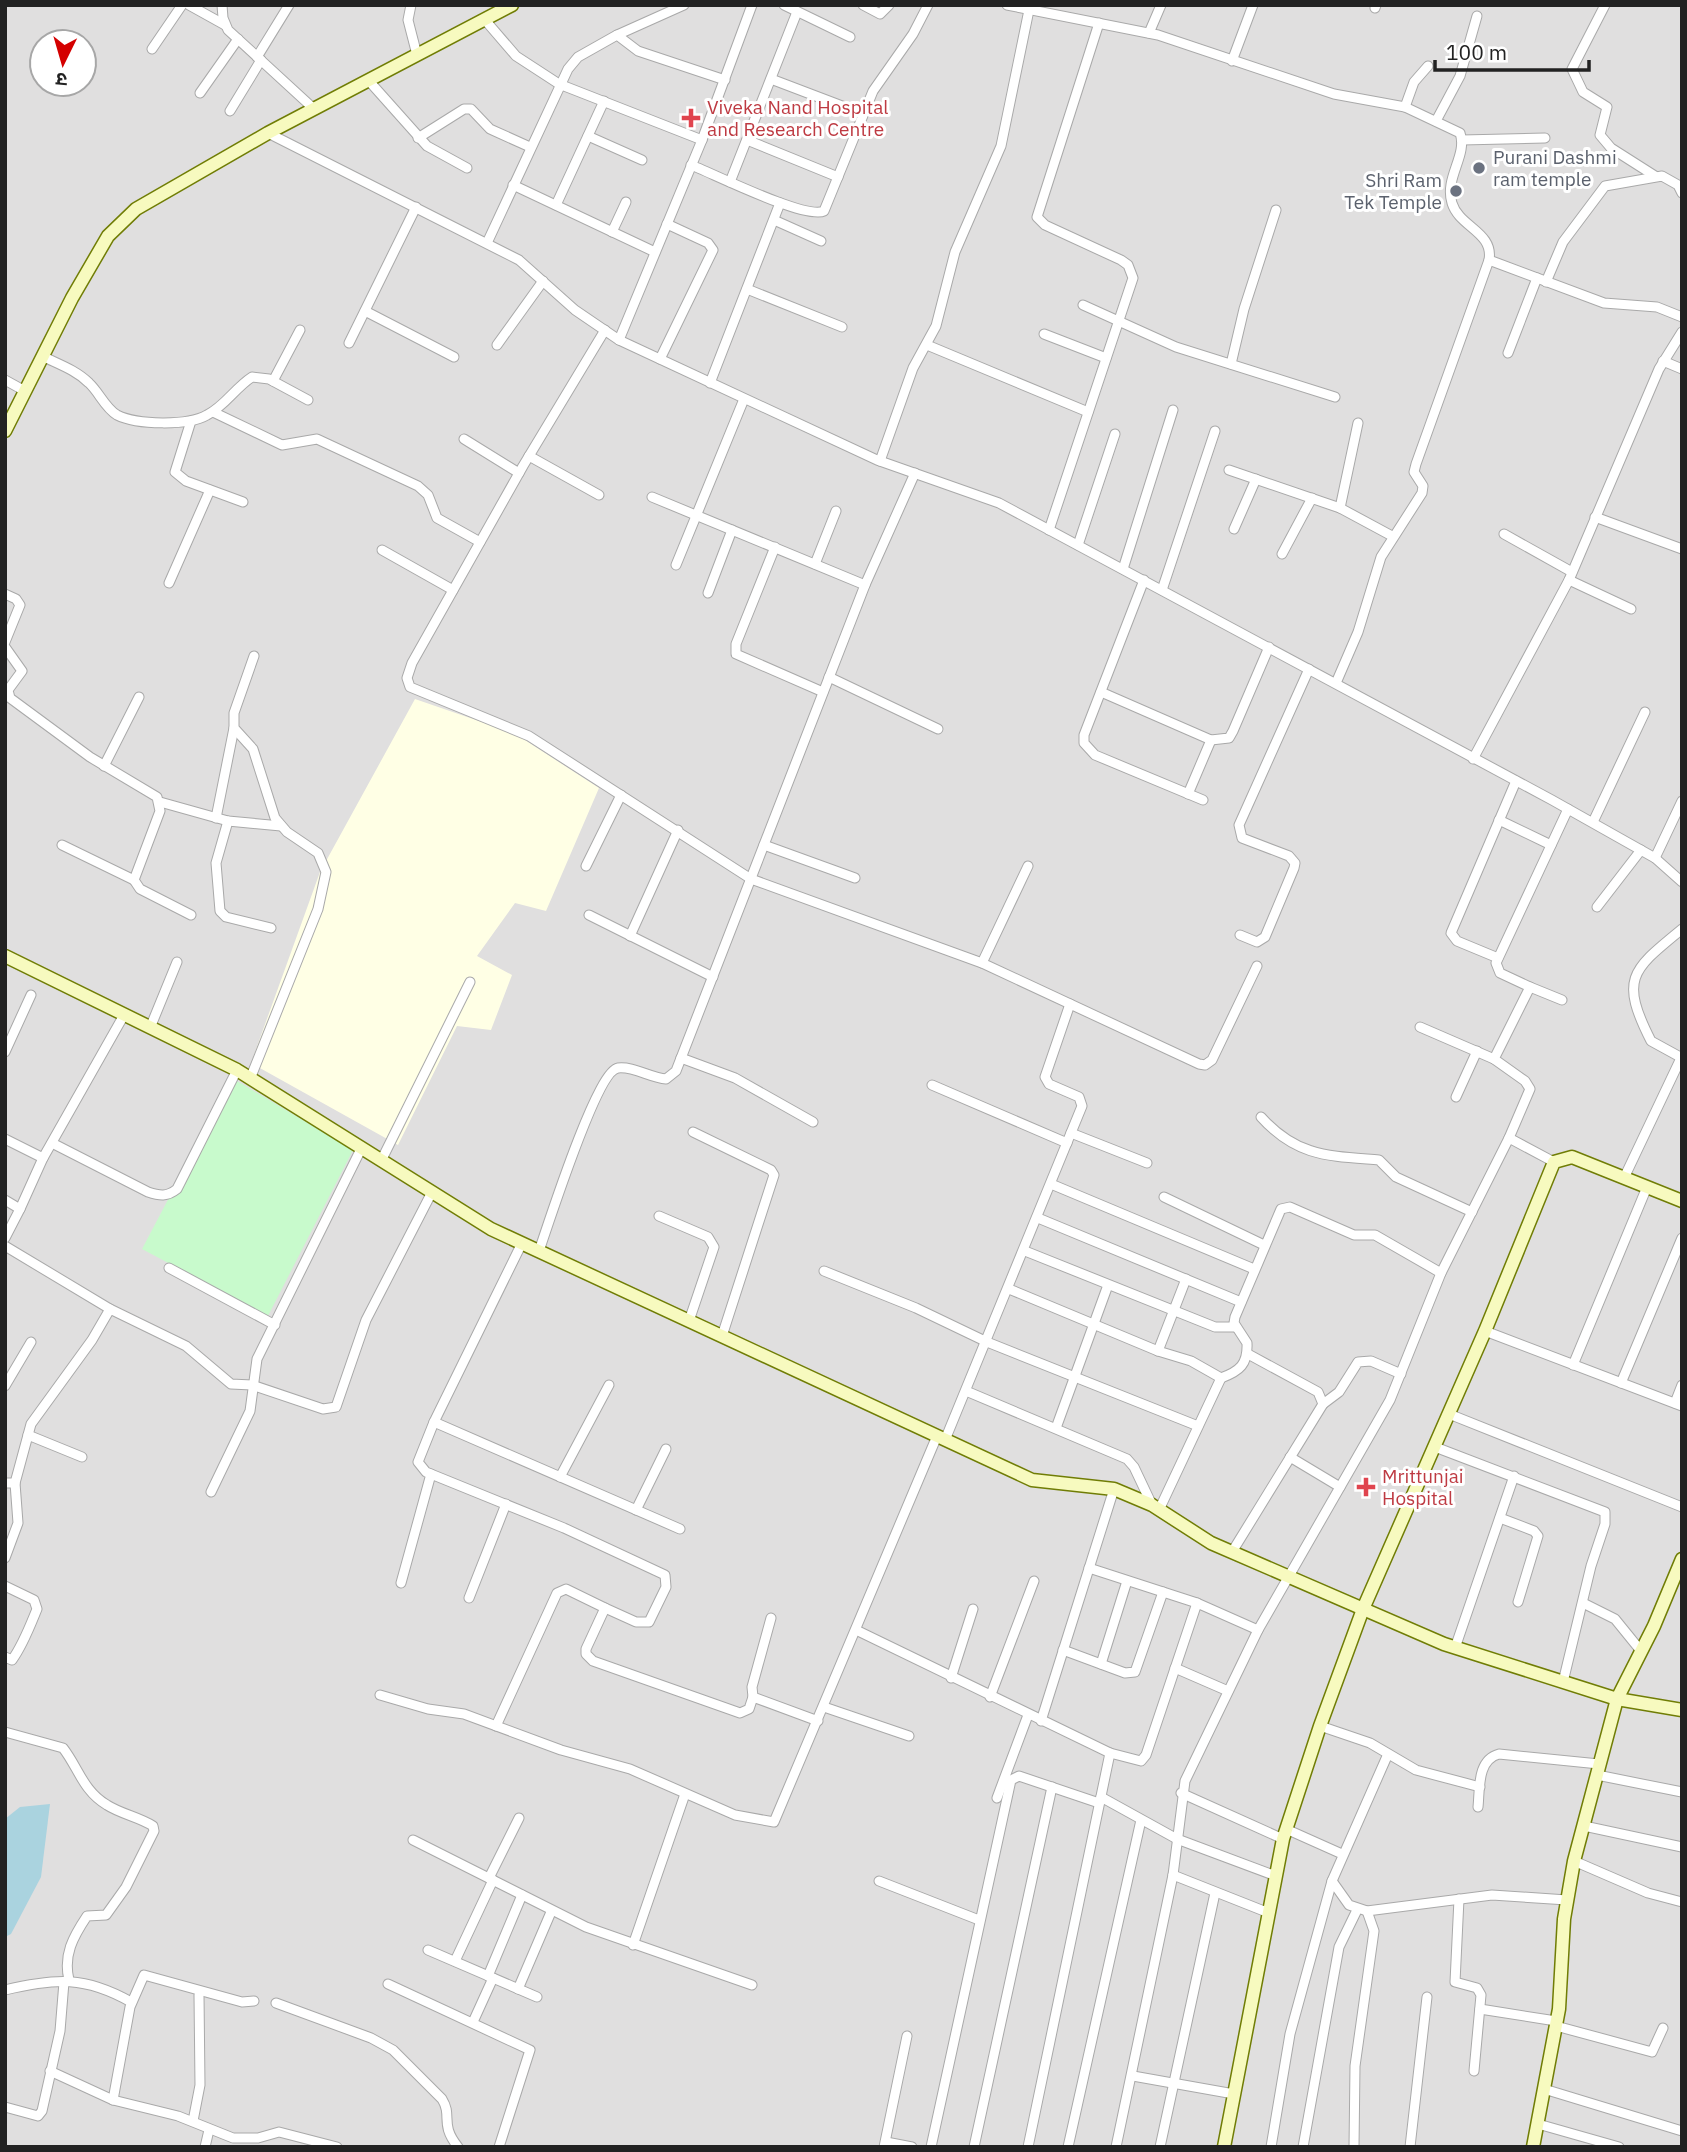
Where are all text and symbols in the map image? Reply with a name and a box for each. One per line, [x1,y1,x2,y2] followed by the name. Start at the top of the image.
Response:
[28,28,98,98] north arrow
[1435,28,1589,72] scale bar
[1446,38,1507,66] text: 100 m
[54,67,68,92] text: उ
[707,95,888,141] place label: Viveka Nand Hospital and Research Centre
[681,108,701,128] marker: Viveka Nand Hospital and Research Centre
[1493,145,1617,191] place label: Purani Dashmi ram temple
[1471,160,1487,176] marker: Purani Dashmi ram temple
[1344,168,1442,214] place label: Shri Ram Tek Temple
[1448,183,1464,199] marker: Shri Ram Tek Temple
[1382,1464,1464,1510] place label: Mrittunjai Hospital
[1356,1477,1376,1497] marker: Mrittunjai Hospital

